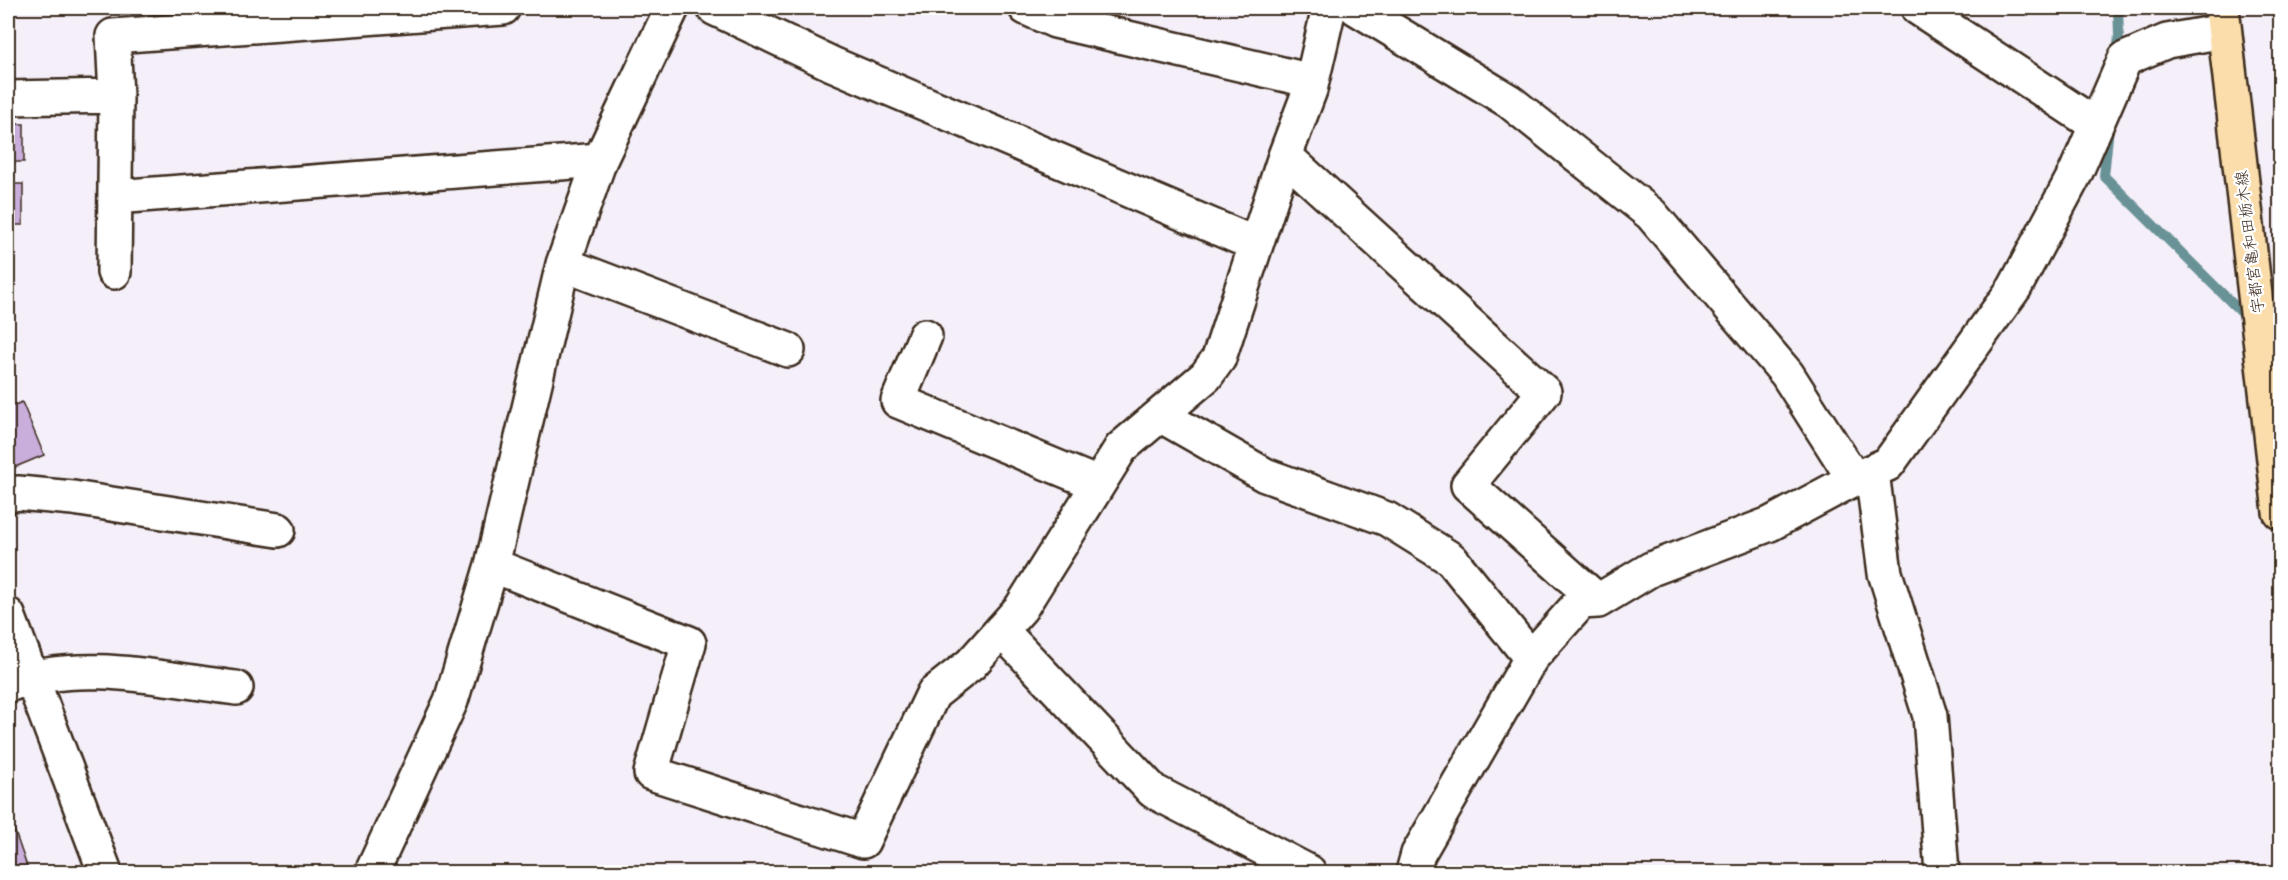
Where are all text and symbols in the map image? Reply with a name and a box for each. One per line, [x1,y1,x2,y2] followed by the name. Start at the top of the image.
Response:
[2227,169,2269,315] street label: 宇都宮亀和田栃木線

